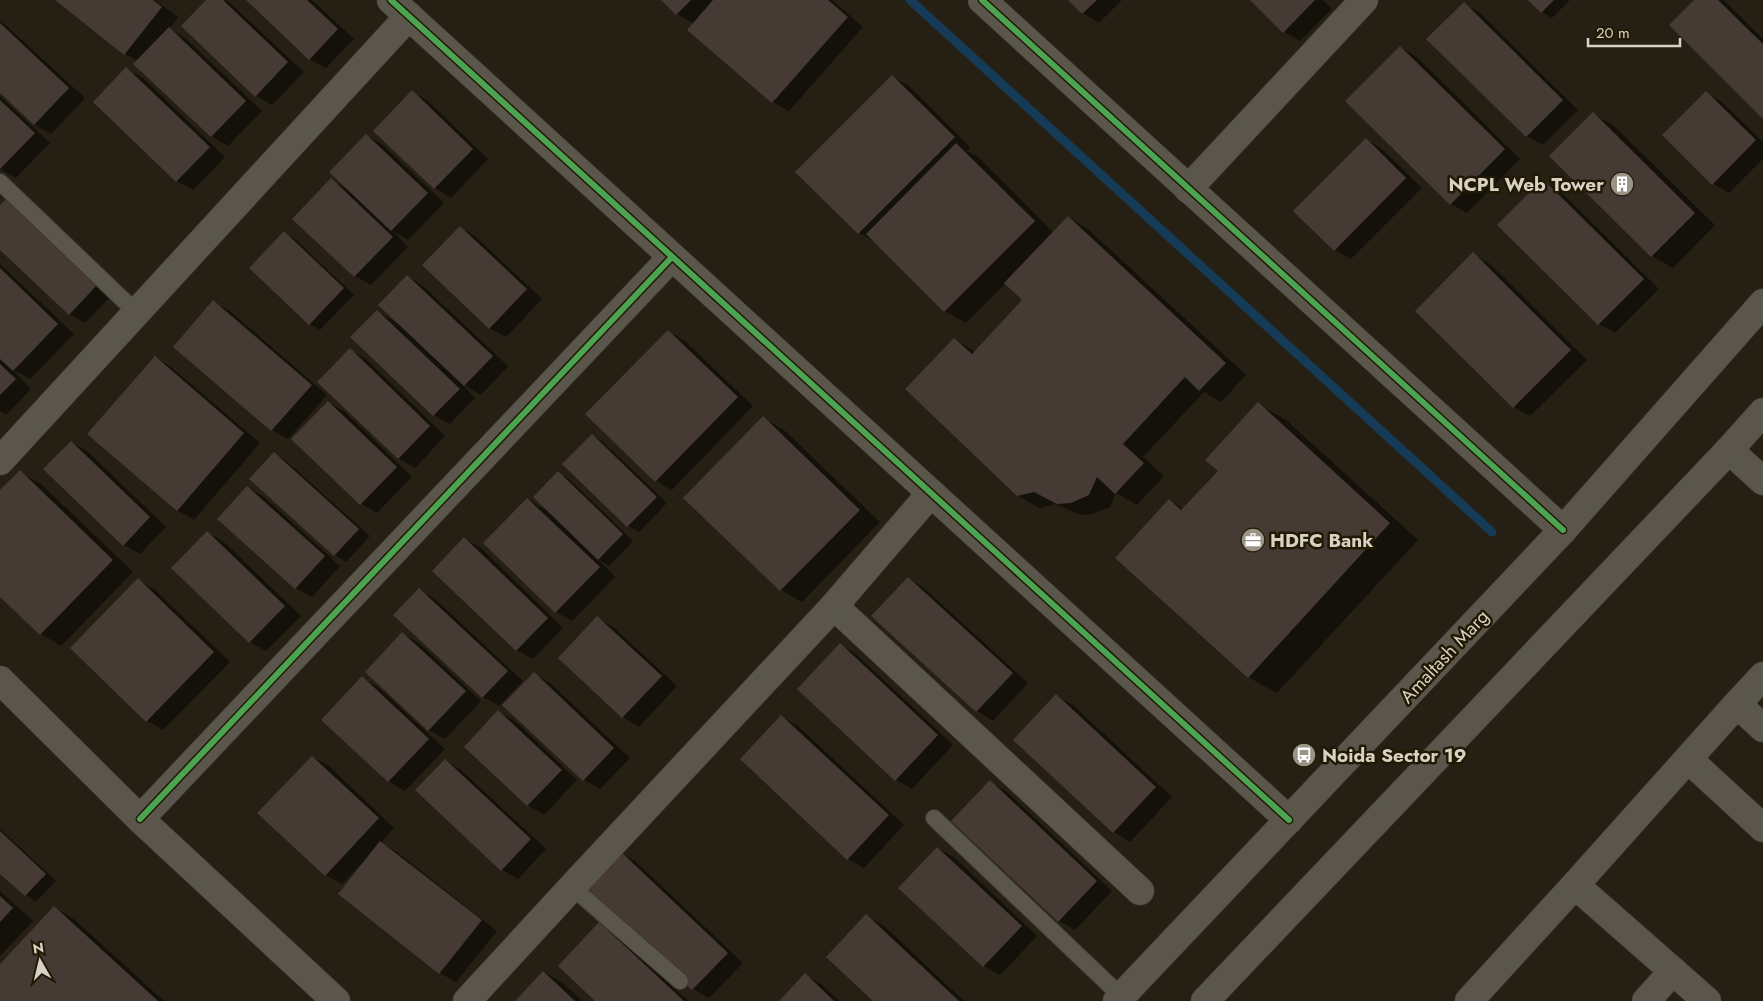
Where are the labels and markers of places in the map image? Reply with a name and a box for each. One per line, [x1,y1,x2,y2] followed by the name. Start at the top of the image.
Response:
[1448,171,1604,198] place label: NCPL Web Tower
[1609,171,1635,197] building icon: NCPL Web Tower
[1240,527,1266,553] office icon: HDFC Bank
[1270,527,1373,554] place label: HDFC Bank
[1291,742,1317,768] bus stop icon: Noida Sector 19
[1322,742,1467,769] place label: Noida Sector 19

